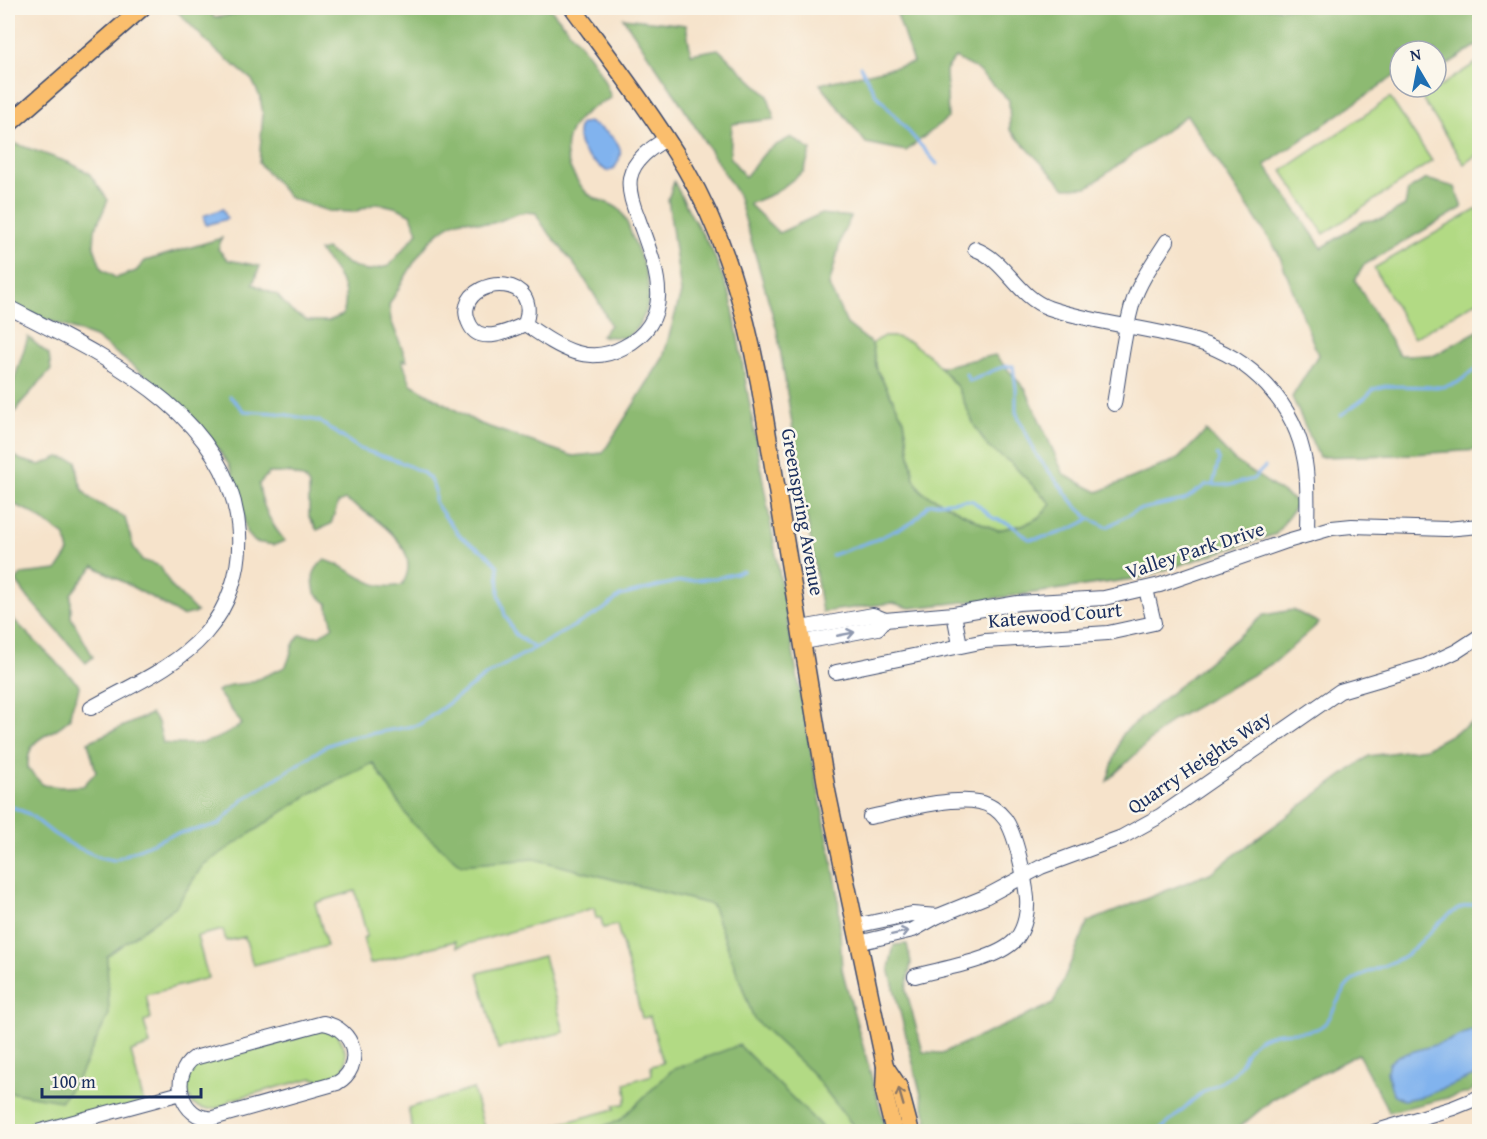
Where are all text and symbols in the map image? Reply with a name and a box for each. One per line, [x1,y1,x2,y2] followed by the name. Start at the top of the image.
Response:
[1388,39,1448,99] north arrow
[1408,41,1423,67] text: N
[775,426,832,598] street label: Greenspring Avenue
[1122,513,1268,586] street label: Valley Park Drive
[987,594,1123,635] street label: Katewood Court
[836,628,855,639] one-way arrow
[1121,703,1276,821] street label: Quarry Heights Way
[889,927,909,938] one-way arrow
[42,1061,201,1099] scale bar
[51,1068,96,1095] text: 100 m
[895,1088,907,1107] one-way arrow

